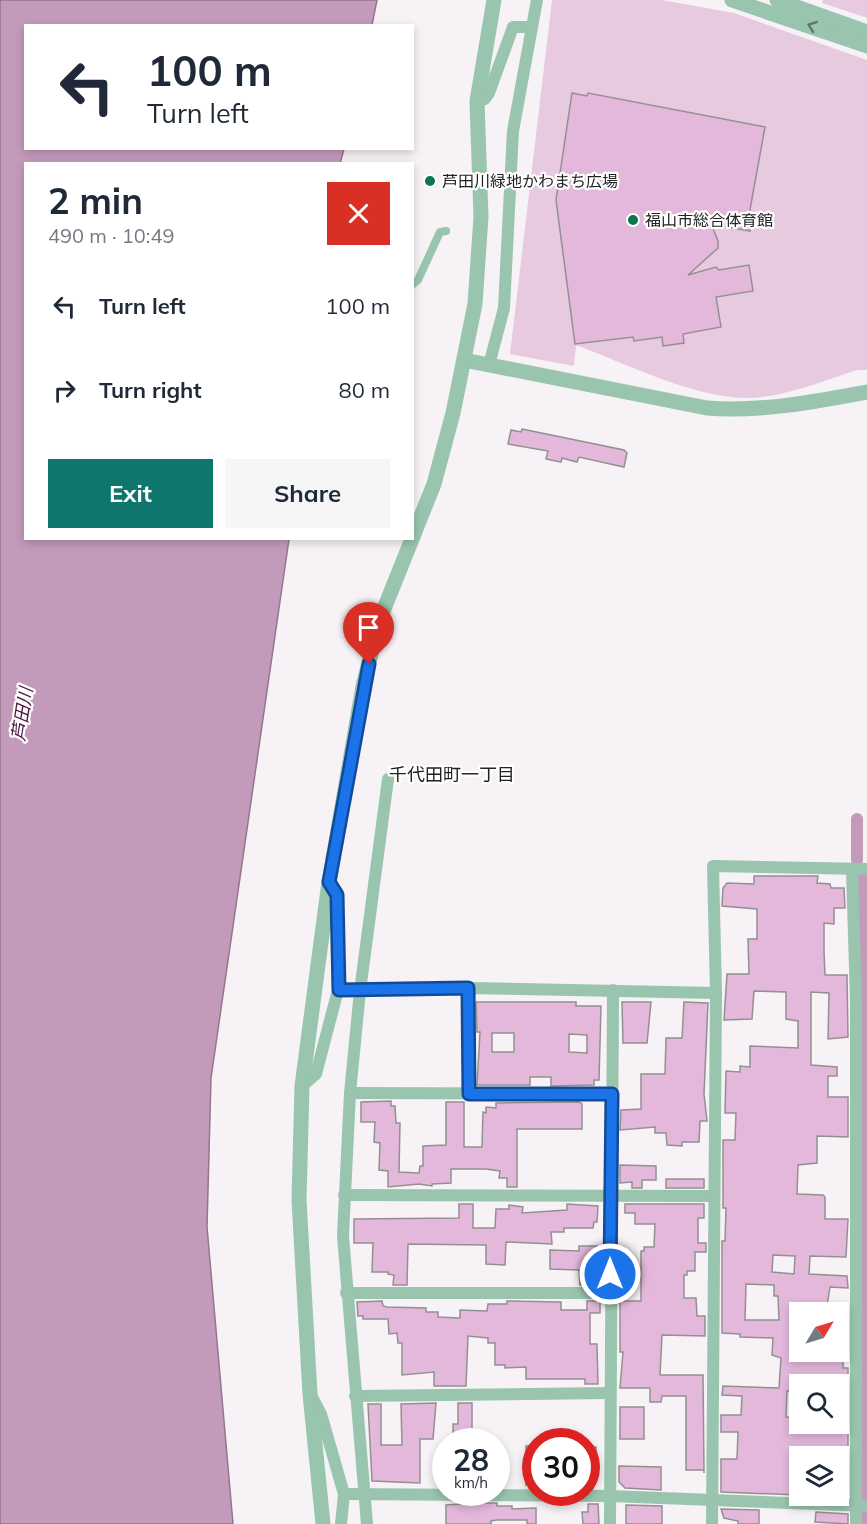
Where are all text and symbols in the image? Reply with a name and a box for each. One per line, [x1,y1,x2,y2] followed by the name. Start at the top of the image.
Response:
[807,20,818,33] one-way arrow
[147,44,272,97] text: 100 m
[48,48,126,126] icon: left
[147,96,249,130] text: Turn left
[442,171,618,191] place label: 芦田川緑地かわまち広場
[423,174,437,188] marker: 芦田川緑地かわまち広場
[48,178,143,223] text: 2 min
[327,182,390,245] button: close
[645,210,773,230] place label: 福山市総合体育館
[626,213,640,227] marker: 福山市総合体育館
[48,223,174,248] text: 490 m · 10:49
[48,290,81,323] icon: left
[99,292,186,320] text: Turn left
[325,292,390,320] text: 100 m
[48,374,81,407] icon: right
[99,376,202,404] text: Turn right
[339,376,390,404] text: 80 m
[48,459,213,528] button: Exit
[225,459,390,528] button: Share
[343,602,394,664] pin
[352,611,385,644] icon: arrive
[6,684,38,742] water label: 芦田川
[389,763,515,786] district label: 千代田町一丁目
[578,1242,642,1306] position arrow
[789,1302,849,1362] north arrow
[789,1302,849,1506] map controls
[789,1374,849,1434] button: search
[522,1428,600,1506] speed limit sign: 30
[453,1441,489,1479] text: 28
[789,1446,849,1506] button: layers
[454,1473,488,1492] text: km/h

